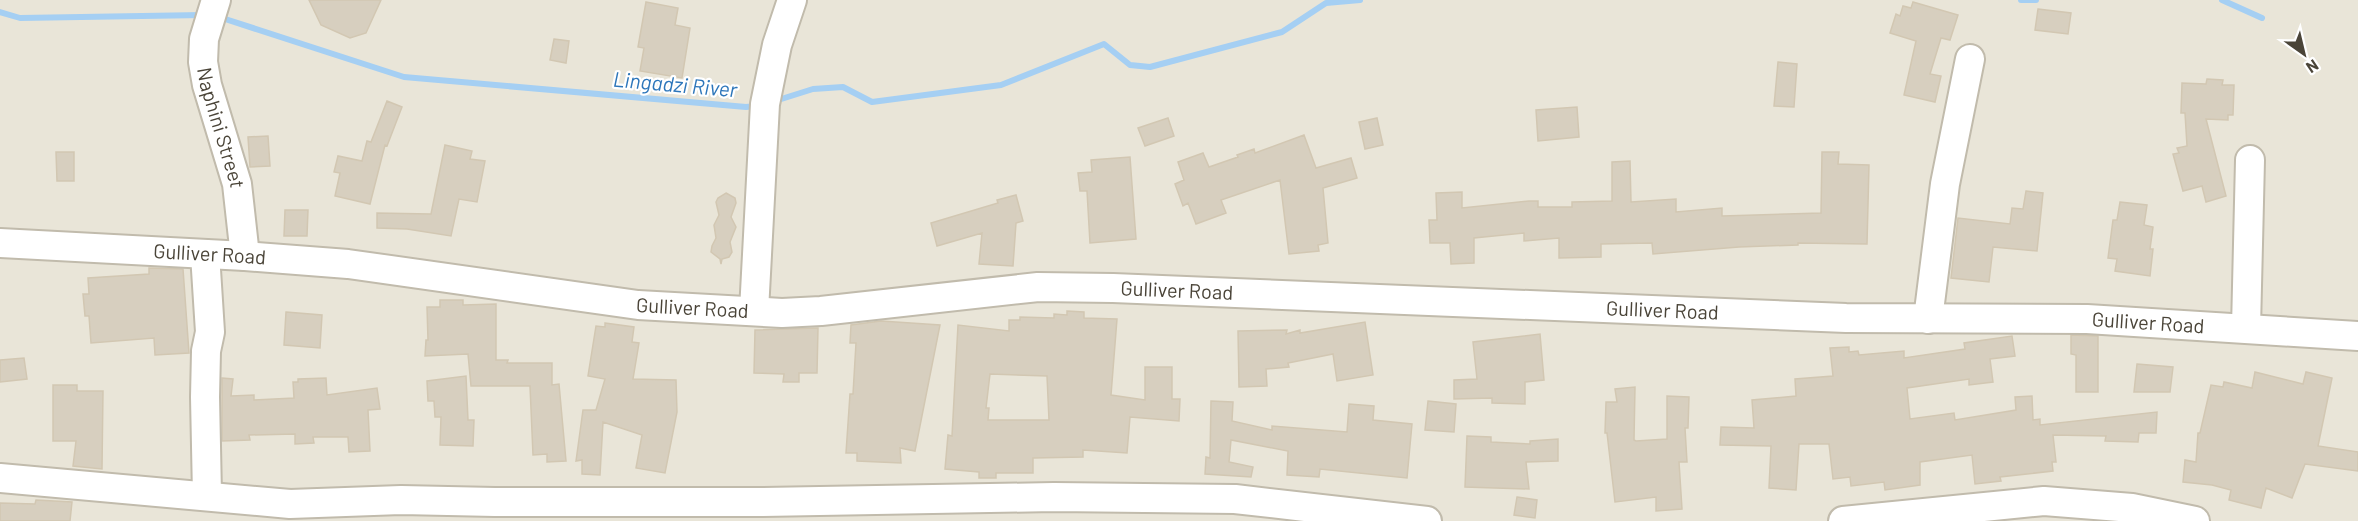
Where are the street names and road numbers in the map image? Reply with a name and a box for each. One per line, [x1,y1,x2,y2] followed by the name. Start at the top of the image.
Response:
[193,65,250,189] street label: Naphini Street
[153,238,267,269] street label: Gulliver Road
[1120,275,1234,304] street label: Gulliver Road
[636,292,749,322] street label: Gulliver Road
[1606,295,1719,324] street label: Gulliver Road
[2091,306,2205,337] street label: Gulliver Road

